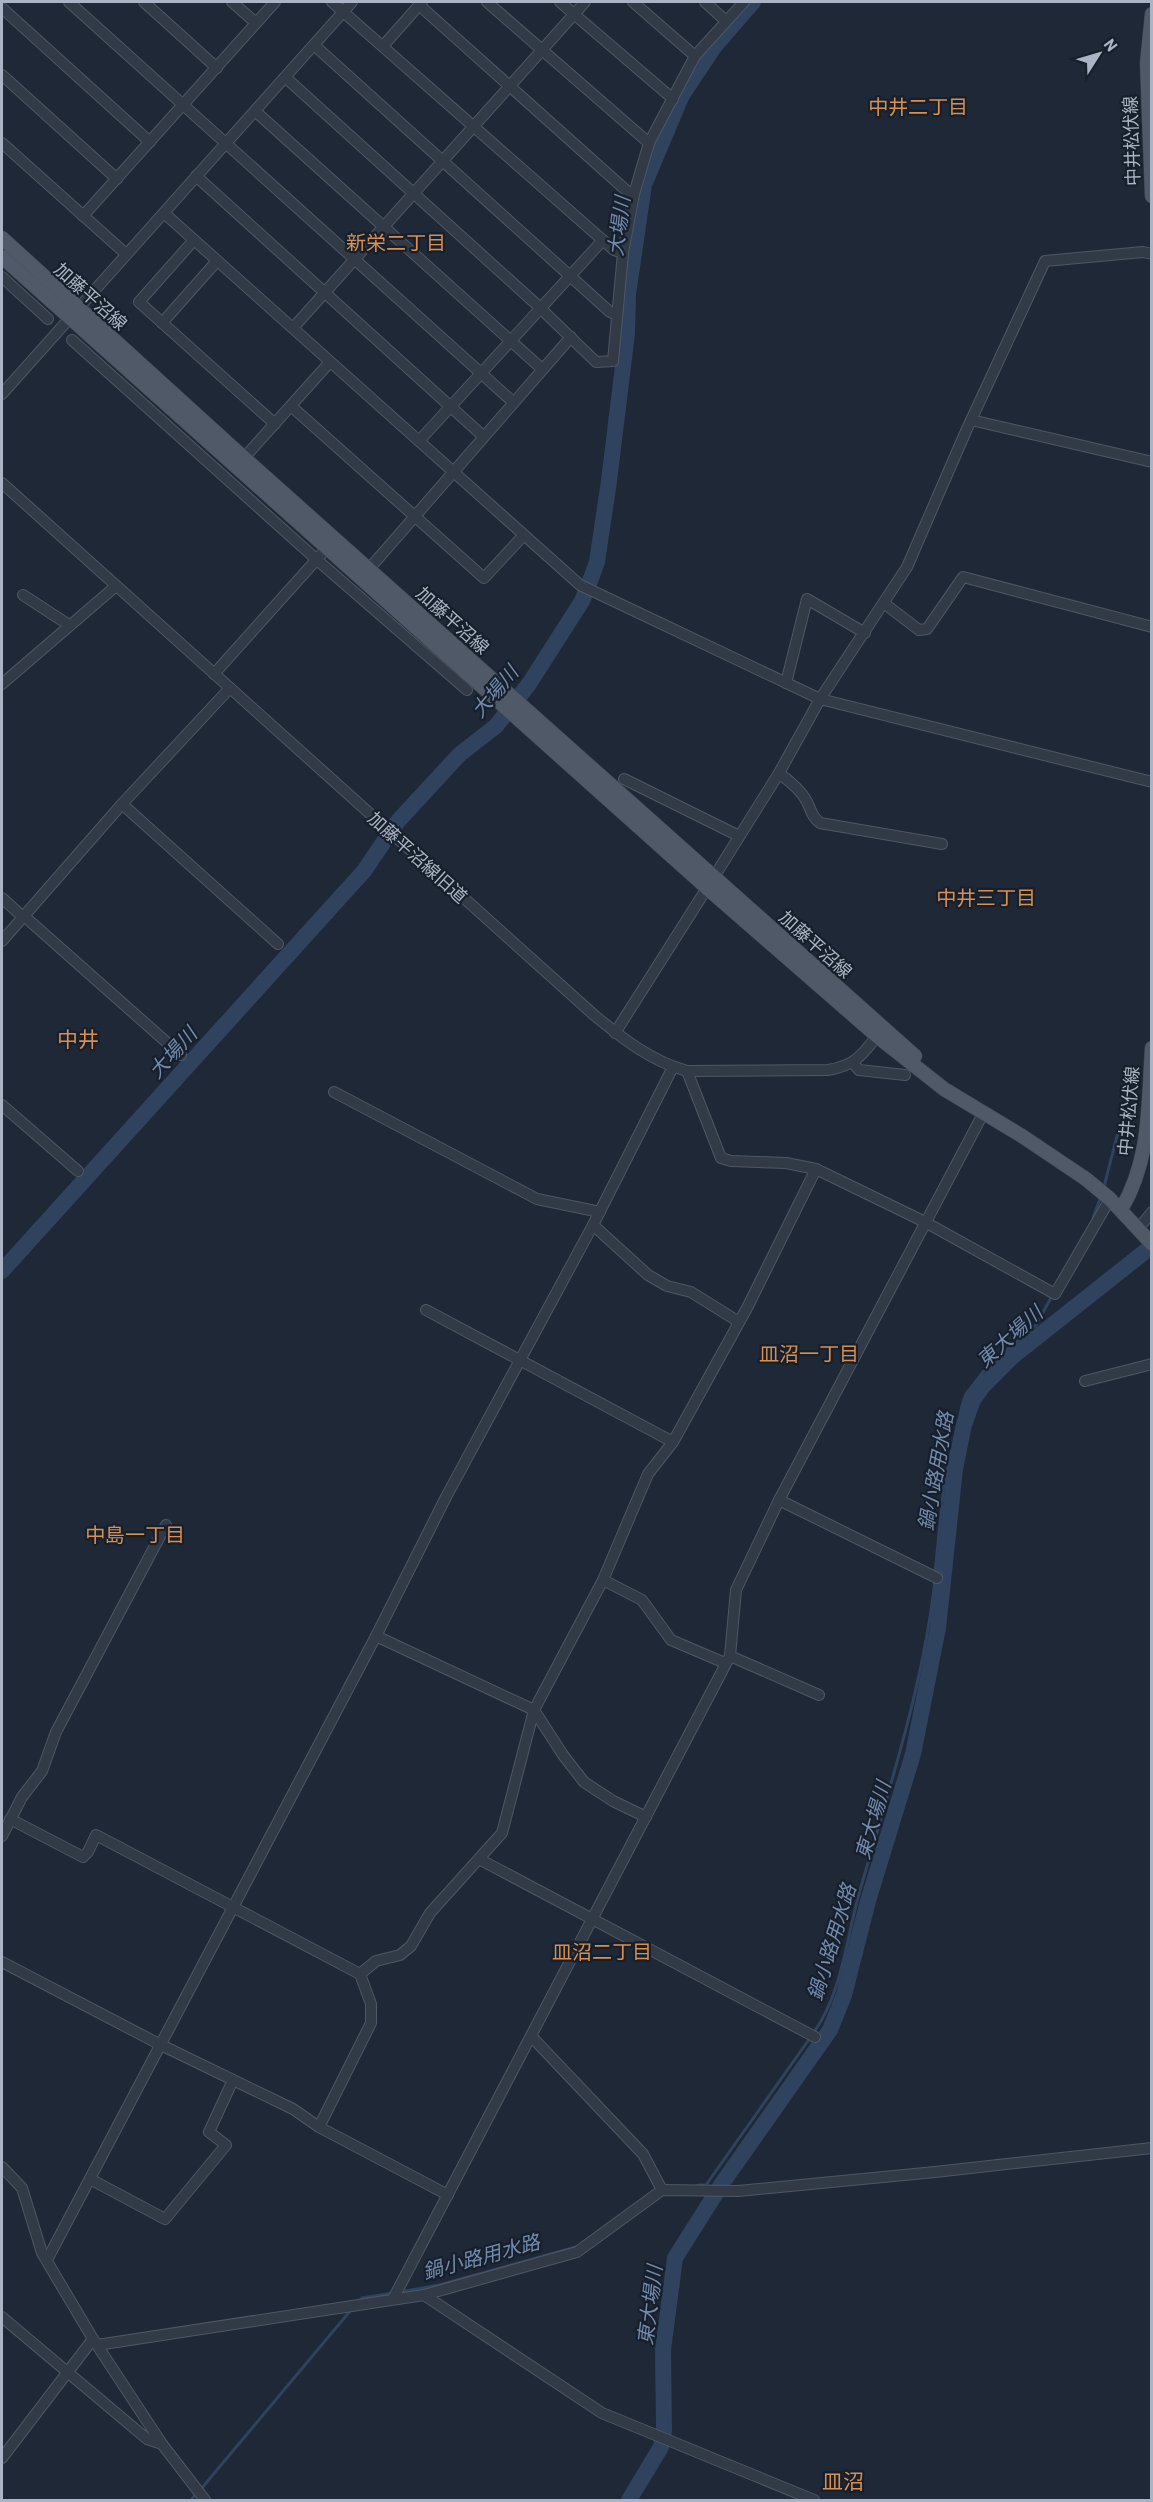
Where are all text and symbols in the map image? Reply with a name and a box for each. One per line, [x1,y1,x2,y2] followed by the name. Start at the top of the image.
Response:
[1069,24,1129,84] north arrow
[1101,35,1122,55] text: N
[868,94,968,118] district label: 中井二丁目
[1118,96,1144,186] street label: 中井松伏線
[602,193,634,257] water label: 大場川
[346,230,446,254] district label: 新栄二丁目
[50,258,132,334] street label: 加藤平沼線
[412,582,494,658] street label: 加藤平沼線
[466,659,524,722] water label: 大場川
[364,807,472,907] street label: 加藤平沼線旧道
[936,885,1036,909] district label: 中井三丁目
[775,906,857,982] street label: 加藤平沼線
[143,1020,202,1082] water label: 大場川
[57,1026,99,1051] district label: 中井
[1113,1065,1143,1157] street label: 中井松伏線
[971,1299,1048,1372] water label: 東大場川
[759,1341,859,1365] district label: 皿沼一丁目
[913,1408,958,1532] water label: 鍋小路用水路
[85,1522,185,1546] district label: 中島一丁目
[849,1776,895,1862] water label: 東大場川
[802,1879,861,2003] water label: 鍋小路用水路
[552,1939,652,1963] district label: 皿沼二丁目
[420,2228,544,2283] water label: 鍋小路用水路
[632,2262,666,2346] water label: 東大場川
[822,2468,864,2493] district label: 皿沼

